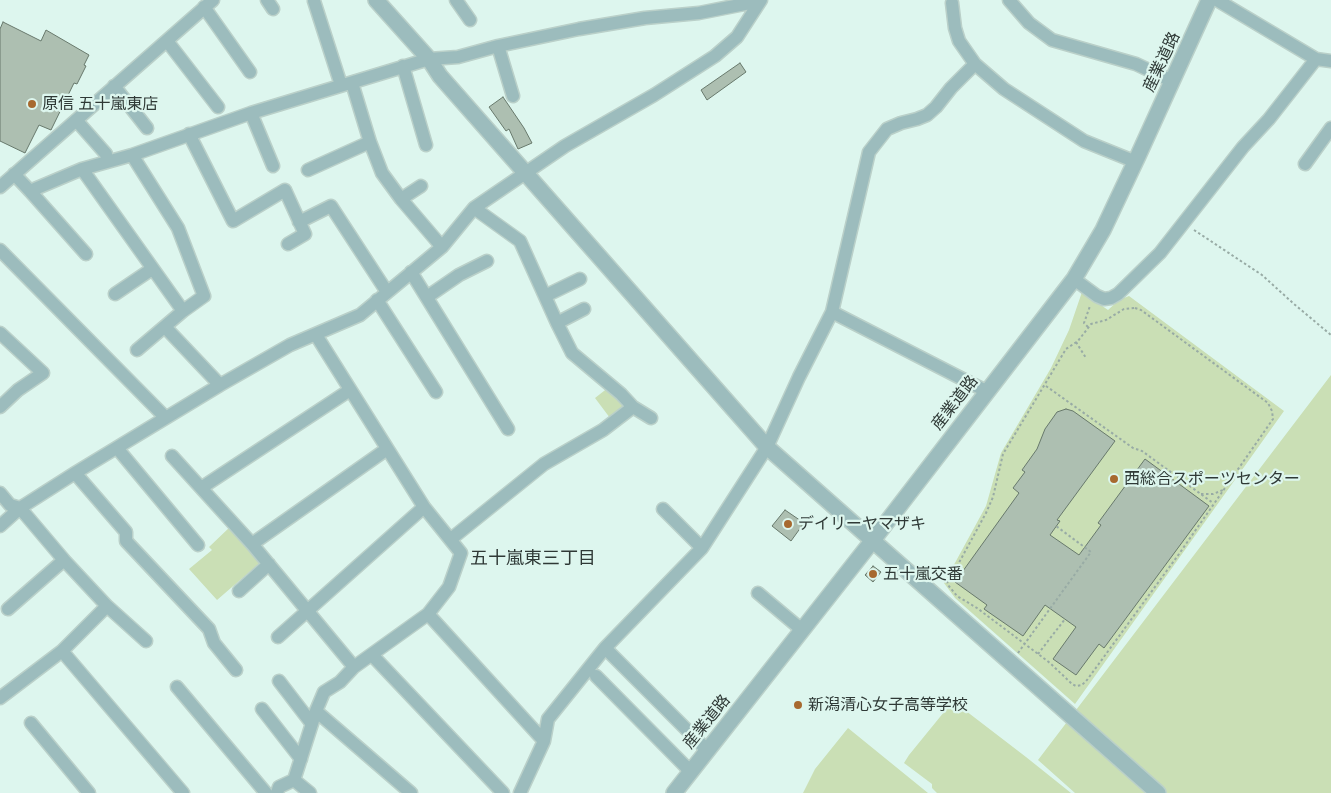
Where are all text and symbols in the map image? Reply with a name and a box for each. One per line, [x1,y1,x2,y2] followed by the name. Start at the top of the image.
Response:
[1140,29,1184,95] street label: 産業道路
[42,94,158,114] place label: 原信 五十嵐東店
[26,98,38,110] marker: 原信 五十嵐東店
[928,372,982,434] street label: 産業道路
[1124,469,1300,489] place label: 西総合スポーツセンター
[1108,473,1120,485] marker: 西総合スポーツセンター
[798,514,926,534] place label: デイリーヤマザキ
[782,518,794,530] marker: デイリーヤマザキ
[470,548,596,570] district label: 五十嵐東三丁目
[883,564,963,584] place label: 五十嵐交番
[867,568,879,580] marker: 五十嵐交番
[679,691,735,753] street label: 産業道路
[808,695,968,715] place label: 新潟清心女子高等学校
[792,699,804,711] marker: 新潟清心女子高等学校

